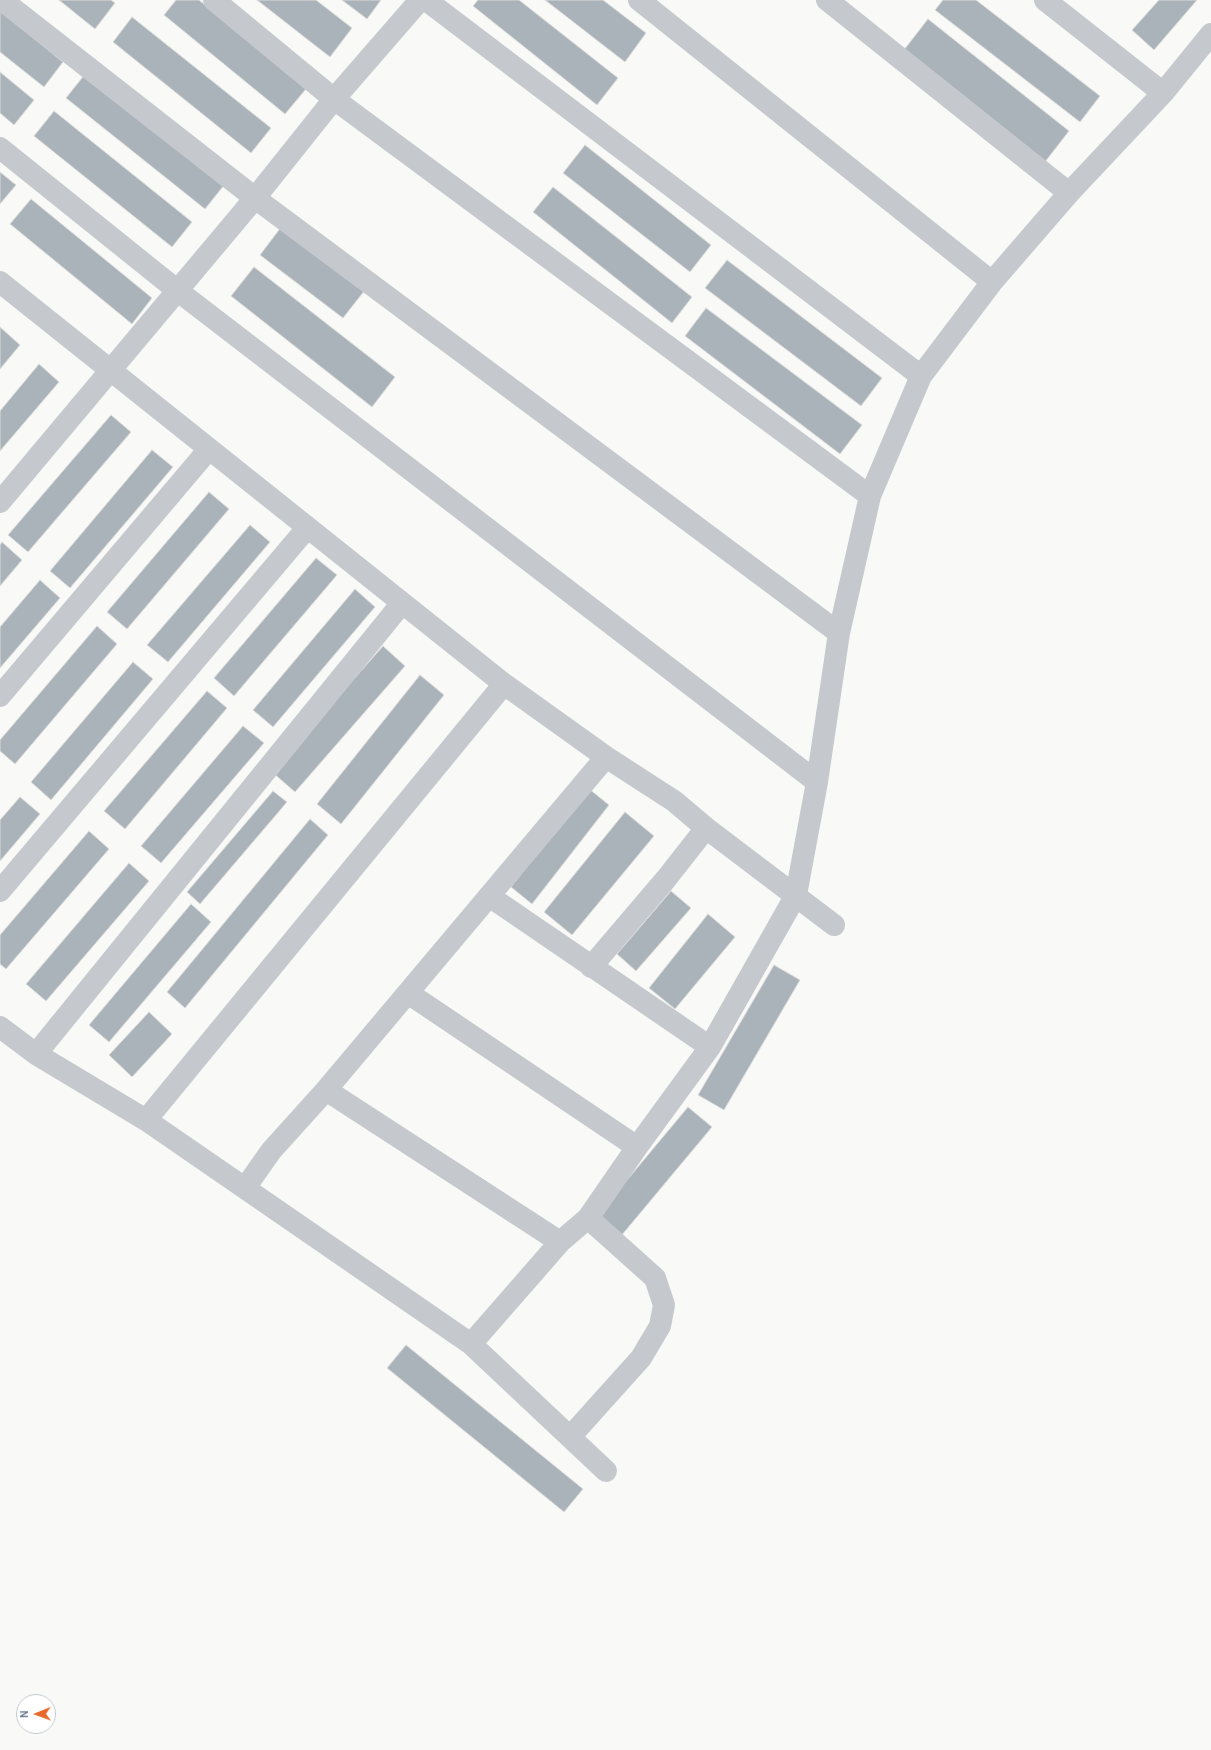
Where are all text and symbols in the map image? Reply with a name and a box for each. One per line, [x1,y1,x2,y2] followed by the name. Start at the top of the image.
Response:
[16,1694,56,1734] north arrow
[18,1710,31,1718] text: N

